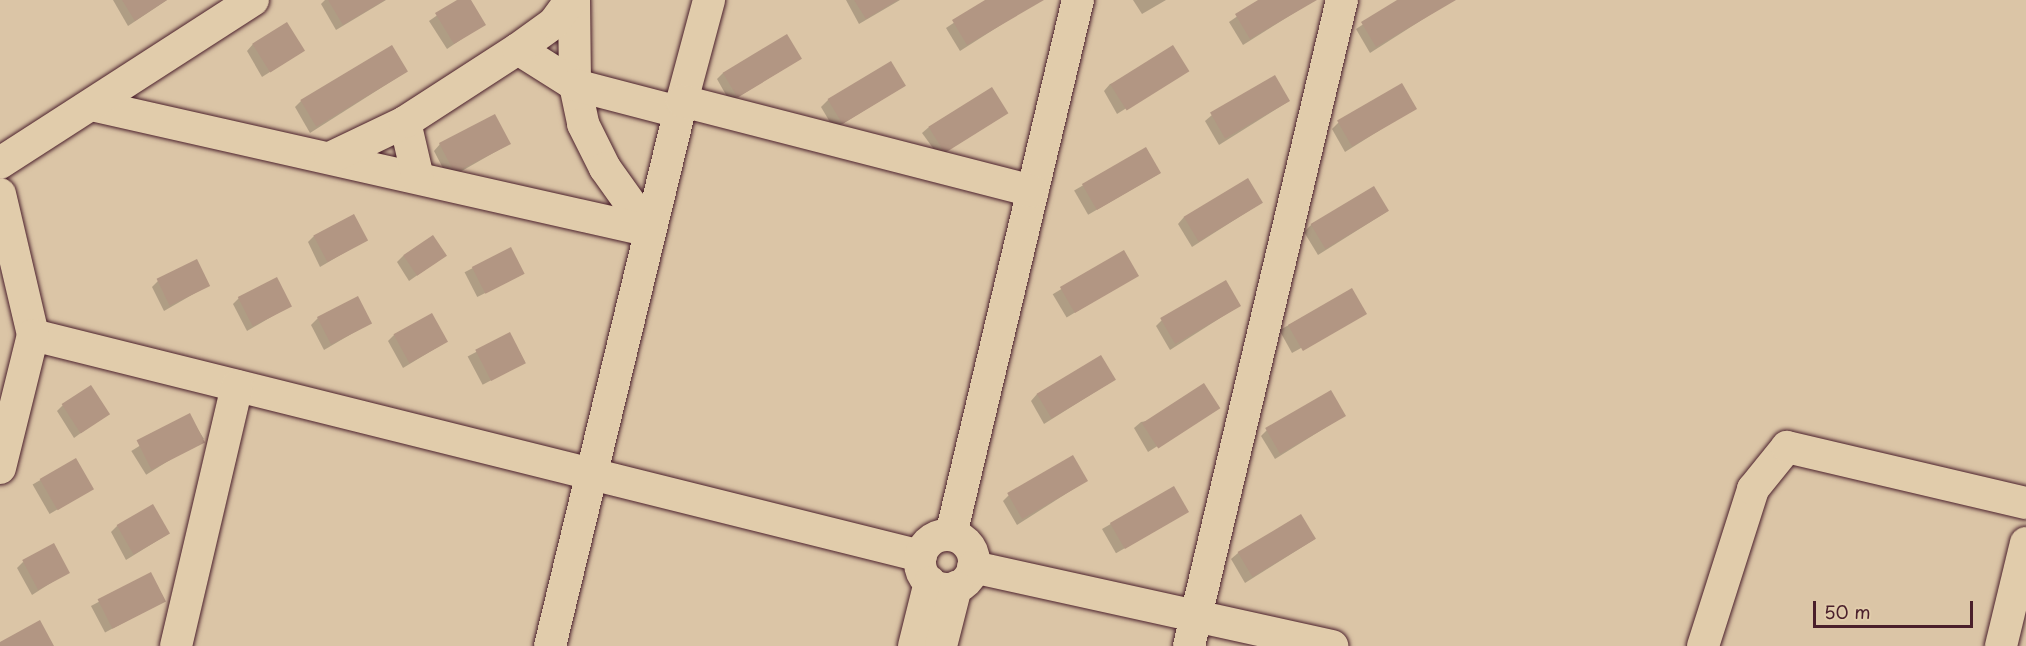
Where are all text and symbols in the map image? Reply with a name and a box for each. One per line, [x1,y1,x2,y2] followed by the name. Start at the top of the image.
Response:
[1816,589,1976,627] scale bar
[1824,598,1871,625] text: 50 m

